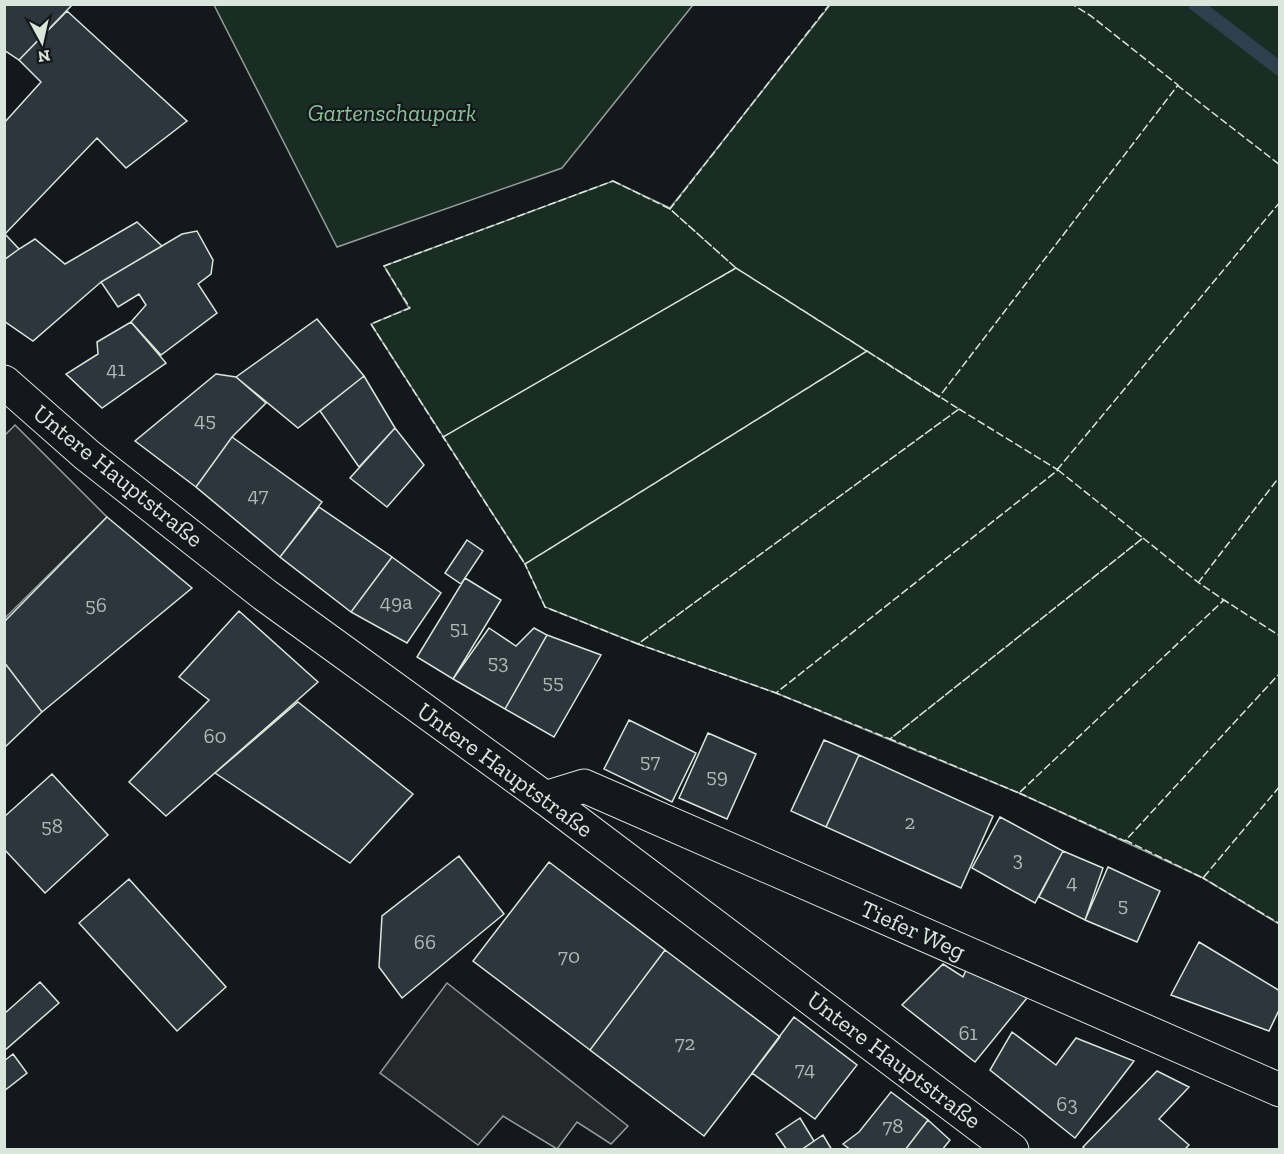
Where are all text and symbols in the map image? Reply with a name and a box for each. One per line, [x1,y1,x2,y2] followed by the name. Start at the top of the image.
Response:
[12,12,72,72] north arrow
[37,46,51,67] text: N
[308,98,477,127] park label: Gartenschaupark
[106,356,126,381] house number: 41
[27,398,209,553] street label: Untere Hauptstraße
[194,407,216,432] house number: 45
[248,482,269,507] house number: 47
[380,589,412,614] house number: 49a
[85,592,107,617] house number: 56
[450,615,468,640] house number: 51
[487,649,509,674] house number: 53
[542,669,564,694] house number: 55
[412,696,599,843] street label: Untere Hauptstraße
[203,723,227,748] house number: 60
[640,748,660,773] house number: 57
[706,763,728,788] house number: 59
[905,809,915,834] house number: 2
[41,813,63,838] house number: 58
[1013,846,1023,871] house number: 3
[1066,869,1078,894] house number: 4
[1118,892,1128,917] house number: 5
[856,894,970,966] street label: Tiefer Weg
[414,929,436,954] house number: 66
[558,943,580,968] house number: 70
[802,985,987,1135] street label: Untere Hauptstraße
[958,1020,978,1045] house number: 61
[675,1030,695,1055] house number: 72
[795,1056,815,1081] house number: 74
[1056,1091,1078,1116] house number: 63
[882,1113,904,1138] house number: 78

